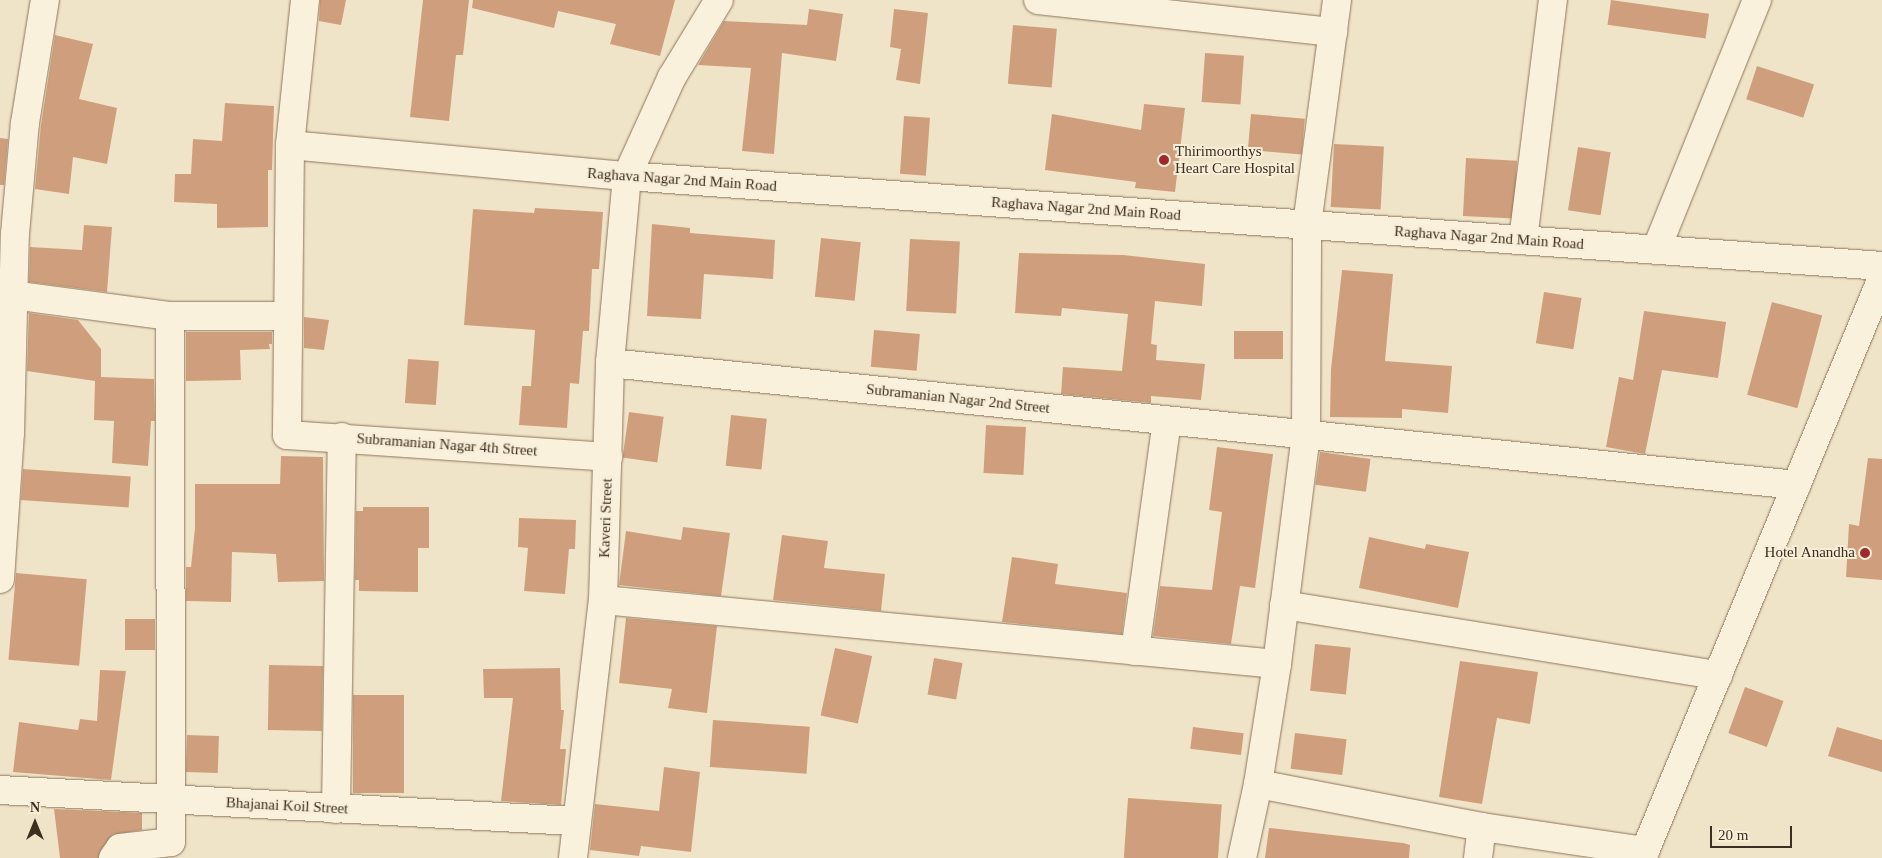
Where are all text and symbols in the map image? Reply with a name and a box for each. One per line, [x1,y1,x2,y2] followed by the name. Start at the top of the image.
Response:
[1175,142,1313,177] place label: Thirimoorthys Heart Care Hospital
[1157,153,1171,167] marker: Thirimoorthys Heart Care Hospital
[573,163,791,197] street label: Raghava Nagar 2nd Main Road
[977,192,1195,226] street label: Raghava Nagar 2nd Main Road
[1380,221,1598,255] street label: Raghava Nagar 2nd Main Road
[848,379,1068,419] street label: Subramanian Nagar 2nd Street
[339,429,555,461] street label: Subramanian Nagar 4th Street
[595,473,617,563] street label: Kaveri Street
[1750,544,1855,562] place label: Hotel Anandha
[1859,547,1871,559] marker: Hotel Anandha
[218,793,356,819] street label: Bhajanai Koil Street
[10,798,60,848] north arrow
[30,800,40,815] text: N
[1712,816,1794,848] scale bar
[1718,827,1748,843] text: 20 m

